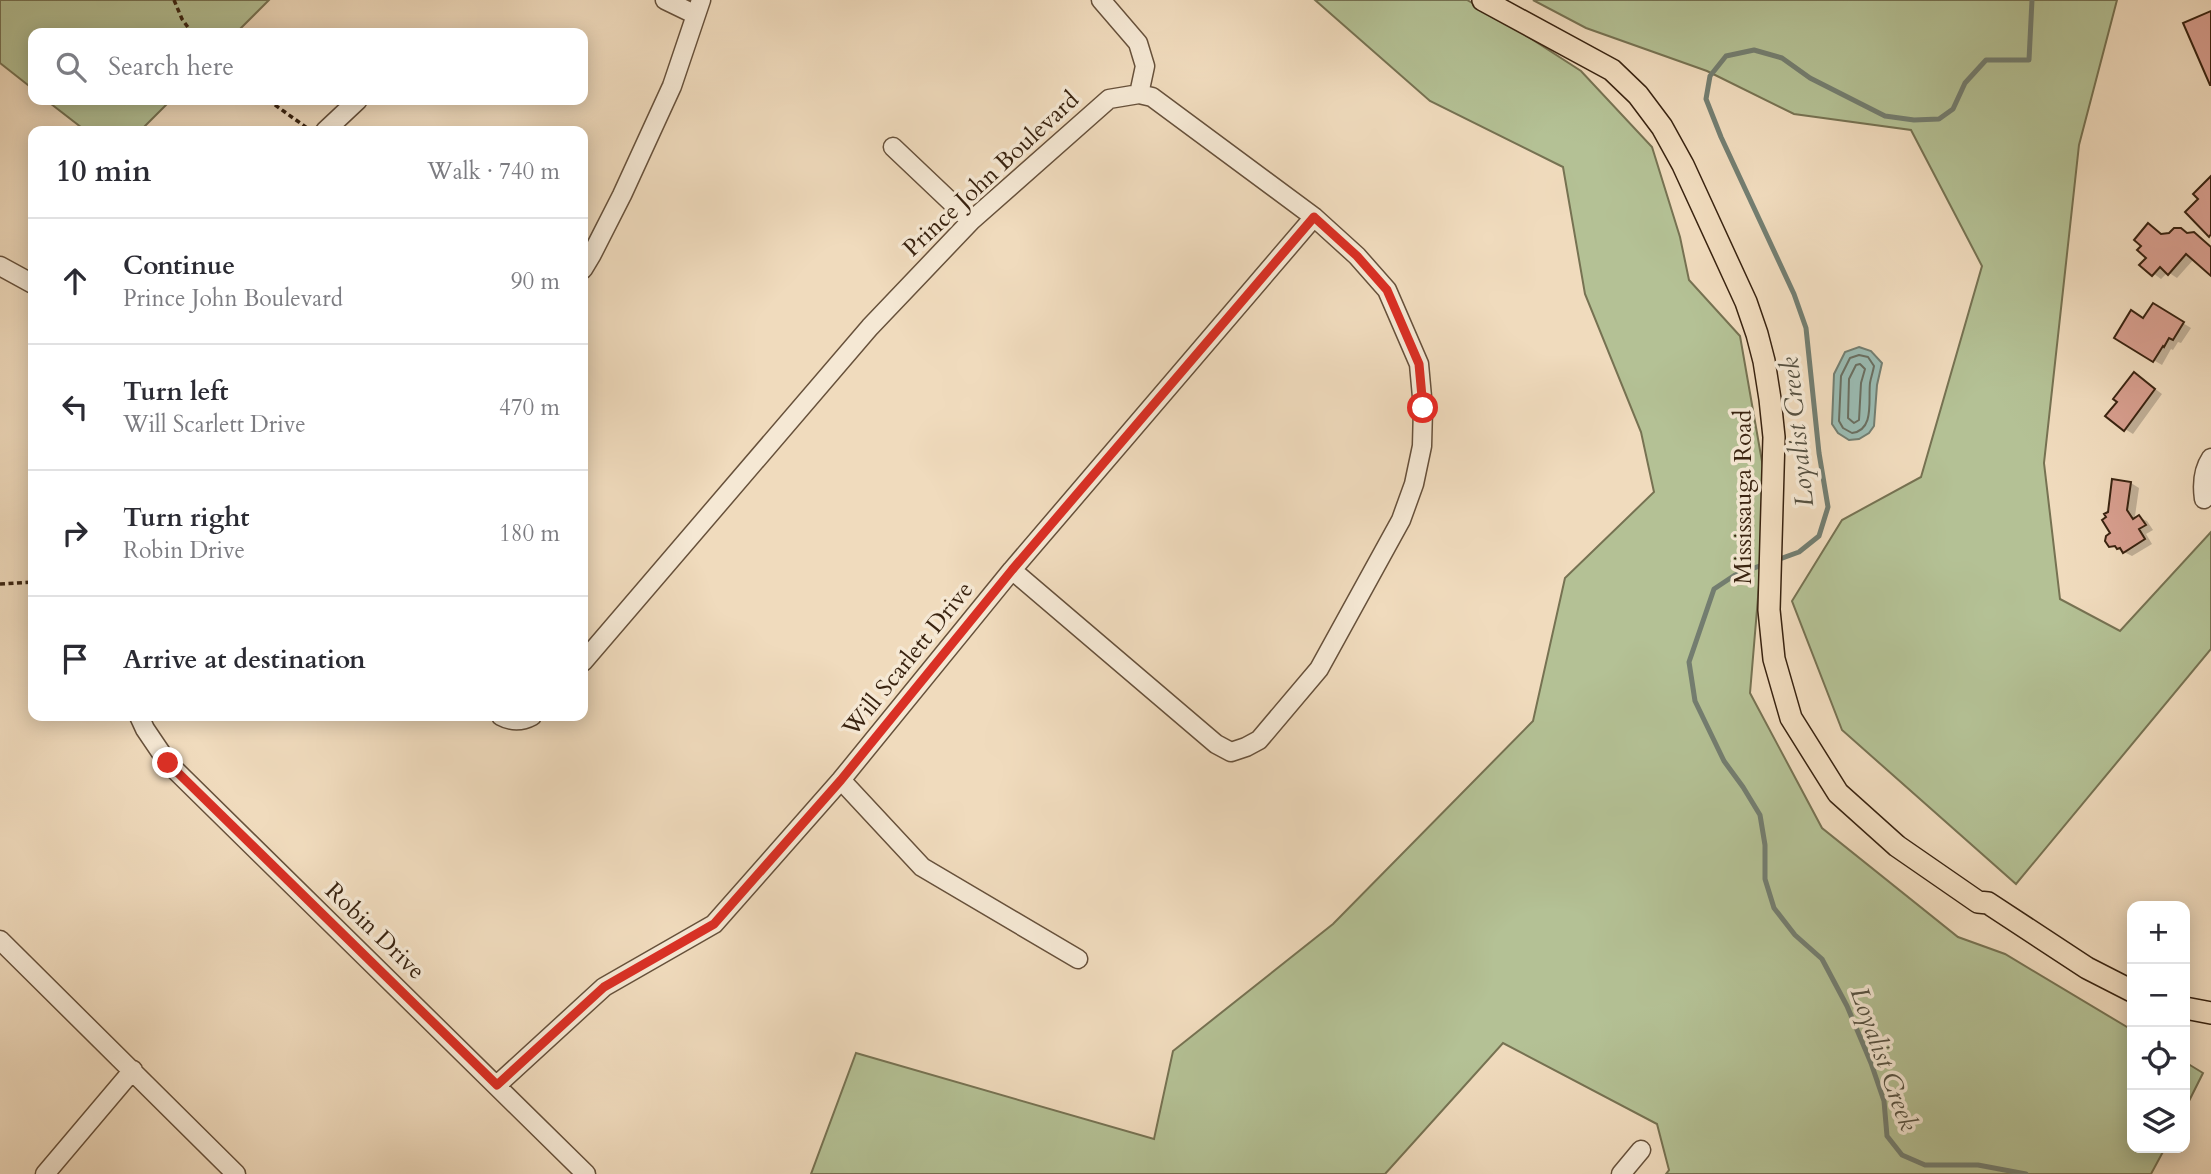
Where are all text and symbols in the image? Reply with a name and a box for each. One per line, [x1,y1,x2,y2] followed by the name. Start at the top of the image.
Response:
[28,28,588,105] search box
[52,48,90,86] icon: search
[108,49,234,84] text: Search here
[896,84,1086,264] street label: Prince John Boulevard
[56,151,151,192] text: 10 min
[427,156,560,187] text: Walk · 740 m
[123,248,235,283] text: Continue
[56,262,94,300] icon: ahead
[511,266,560,297] text: 90 m
[123,283,343,314] text: Prince John Boulevard
[1772,355,1822,509] water label: Loyalist Creek
[123,374,228,409] text: Turn left
[56,388,94,426] icon: left
[499,392,560,423] text: 470 m
[1407,392,1438,423] route start
[123,409,306,440] text: Will Scarlett Drive
[1727,409,1760,584] street label: Mississauga Road
[123,500,250,535] text: Turn right
[56,514,94,552] icon: right
[499,518,560,549] text: 180 m
[123,535,245,566] text: Robin Drive
[835,575,981,744] street label: Will Scarlett Drive
[56,640,94,678] icon: arrive
[123,642,366,677] text: Arrive at destination
[152,747,183,778] route end
[318,875,432,987] street label: Robin Drive
[2127,901,2190,1153] map controls
[2127,901,2190,964] button: +
[2127,964,2190,1027] button: −
[1842,982,1926,1136] water label: Loyalist Creek
[2127,1027,2190,1090] button: locate
[2127,1090,2190,1153] button: layers

